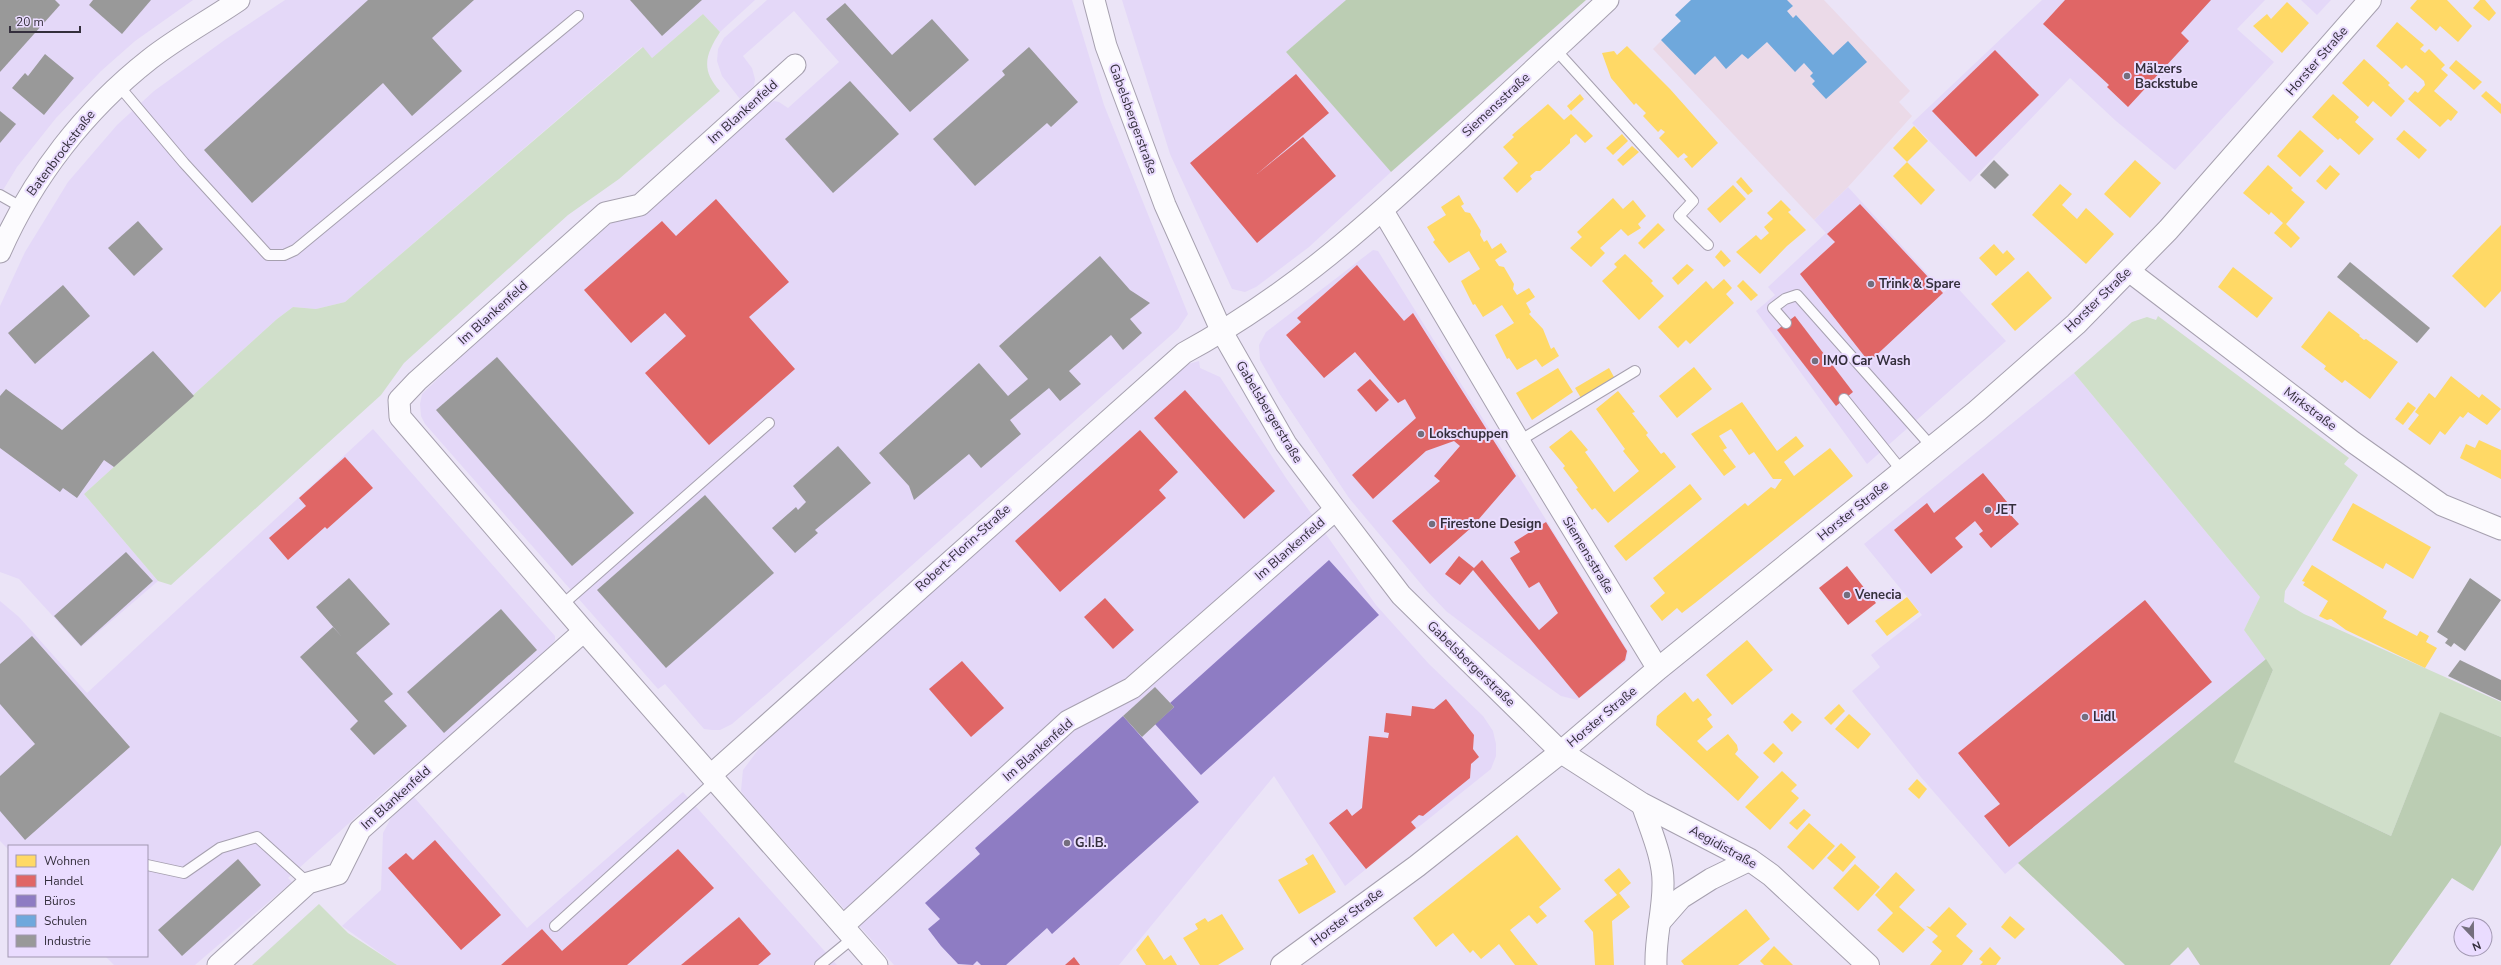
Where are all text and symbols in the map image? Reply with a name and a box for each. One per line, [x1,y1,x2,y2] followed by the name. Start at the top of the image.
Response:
[10,8,80,34] scale bar
[16,14,44,30] text: 20 m
[2282,23,2352,99] street label: Horster Straße
[2135,60,2198,93] place label: Mälzers Backstube
[1105,61,1161,177] street label: Gabelsbergerstraße
[1458,69,1534,141] street label: Siemensstraße
[2122,71,2132,81] marker: Mälzers Backstube
[704,76,782,148] street label: Im Blankenfeld
[23,106,99,200] street label: Batenbrockstraße
[2061,264,2135,336] street label: Horster Straße
[1879,275,1961,293] place label: Trink & Spare
[454,277,532,349] street label: Im Blankenfeld
[1866,279,1876,289] marker: Trink & Spare
[1823,352,1911,370] place label: IMO Car Wash
[1810,356,1820,366] marker: IMO Car Wash
[1231,358,1307,466] street label: Gabelsbergerstraße
[2280,383,2340,435] street label: Mirkstraße
[1429,425,1508,443] place label: Lokschuppen
[1416,429,1426,439] marker: Lokschuppen
[1814,477,1892,545] street label: Horster Straße
[911,500,1015,596] street label: Robert-Florin-Straße
[1995,501,2017,519] place label: JET
[1983,505,1993,515] marker: JET
[1251,513,1329,585] street label: Im Blankenfeld
[1558,513,1618,597] street label: Siemensstraße
[1440,515,1542,533] place label: Firestone Design
[1427,519,1437,529] marker: Firestone Design
[1854,586,1902,604] place label: Venecia
[1842,590,1852,600] marker: Venecia
[1423,617,1519,711] street label: Gabelsbergerstraße
[1563,682,1641,752] street label: Horster Straße
[2093,708,2116,726] place label: Lidl
[2080,712,2090,722] marker: Lidl
[999,714,1077,786] street label: Im Blankenfeld
[357,762,435,834] street label: Im Blankenfeld
[1686,821,1760,873] street label: Aegidistraße
[1075,834,1107,852] place label: G.I.B.
[1062,838,1072,848] marker: G.I.B.
[8,845,148,957] legend
[44,853,90,869] text: Wohnen
[44,873,84,889] text: Handel
[1307,884,1387,950] street label: Horster Straße
[44,893,76,909] text: Büros
[44,913,87,929] text: Schulen
[2453,917,2493,957] north arrow
[44,933,91,949] text: Industrie
[2470,937,2483,954] text: N

